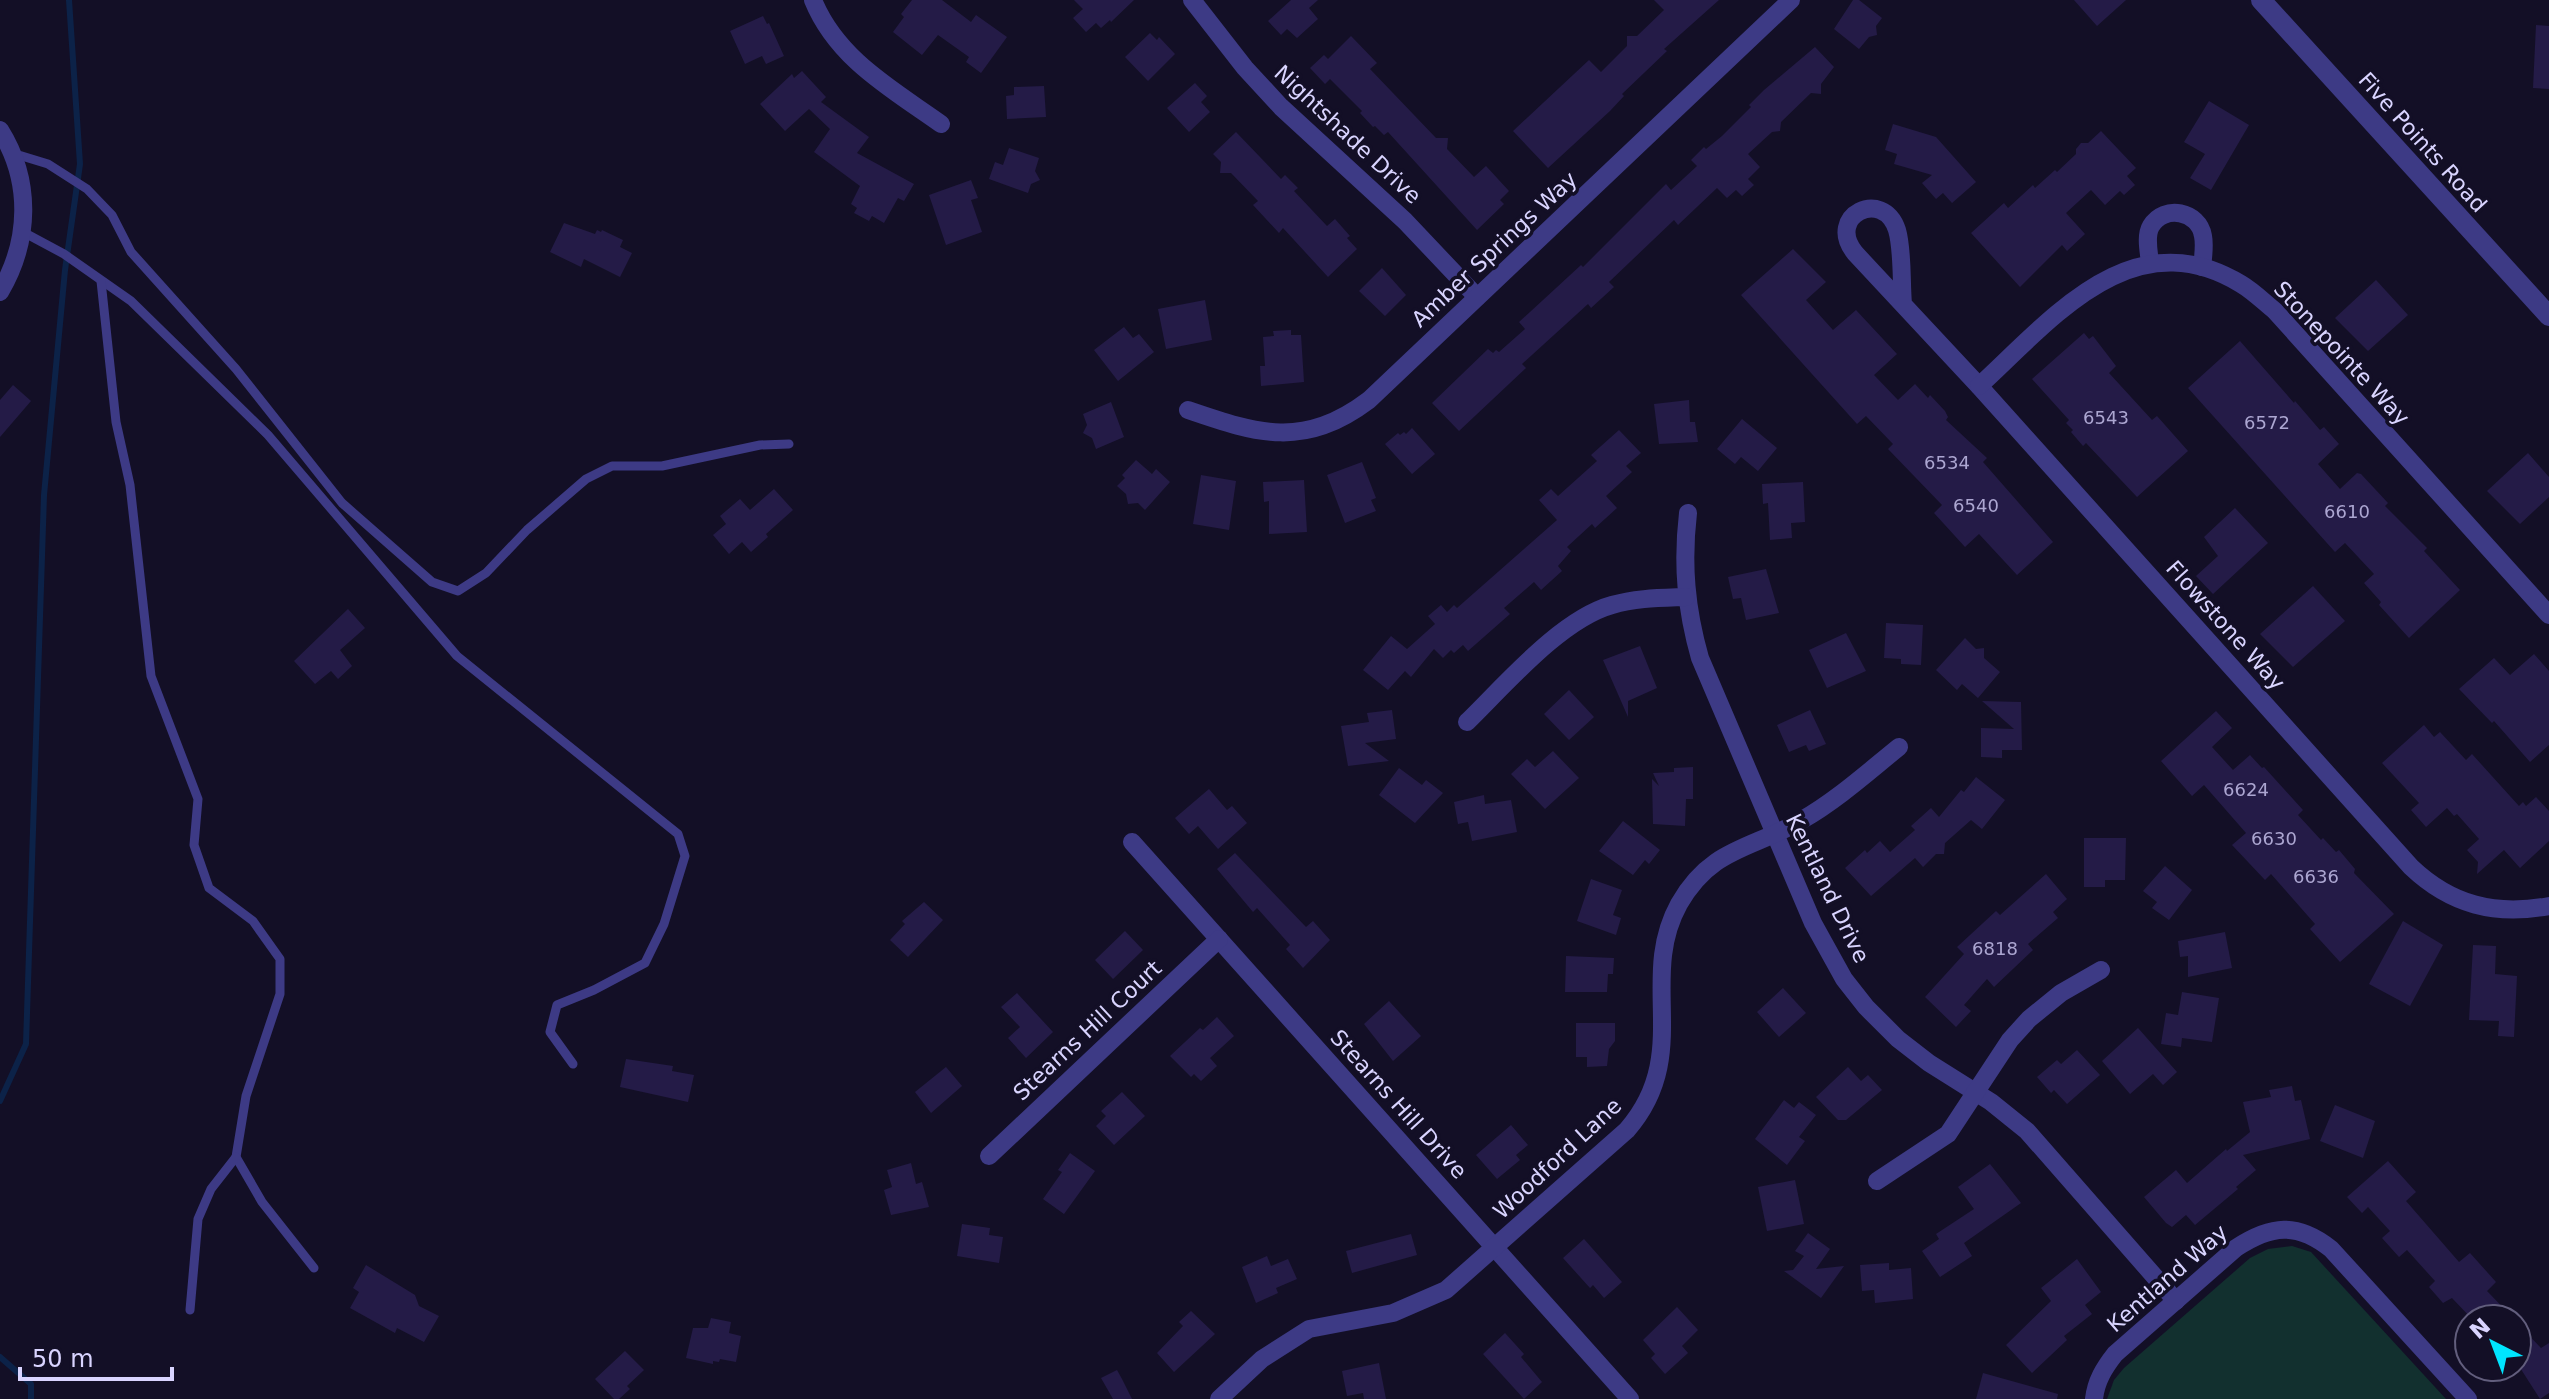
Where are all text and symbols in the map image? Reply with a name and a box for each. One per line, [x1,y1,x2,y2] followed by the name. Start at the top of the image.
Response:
[1269,60,1426,209] street label: Nightshade Drive
[2353,67,2492,217] street label: Five Points Road
[1407,166,1582,332] street label: Amber Springs Way
[2269,276,2415,430] street label: Stonepointe Way
[2083,407,2129,428] house number: 6543
[2244,412,2290,433] house number: 6572
[1924,452,1970,473] house number: 6534
[1953,495,1999,516] house number: 6540
[2324,501,2370,522] house number: 6610
[2161,556,2290,695] street label: Flowstone Way
[2223,779,2269,800] house number: 6624
[1781,810,1874,967] street label: Kentland Drive
[2251,828,2297,849] house number: 6630
[2293,866,2339,887] house number: 6636
[1972,938,2018,959] house number: 6818
[1008,955,1167,1105] street label: Stearns Hill Court
[1325,1025,1472,1184] street label: Stearns Hill Drive
[1488,1093,1626,1224] street label: Woodford Lane
[2102,1219,2232,1337] street label: Kentland Way
[2453,1303,2533,1383] north arrow
[2465,1313,2495,1344] text: N
[20,1331,172,1381] scale bar
[32,1345,94,1373] text: 50 m

